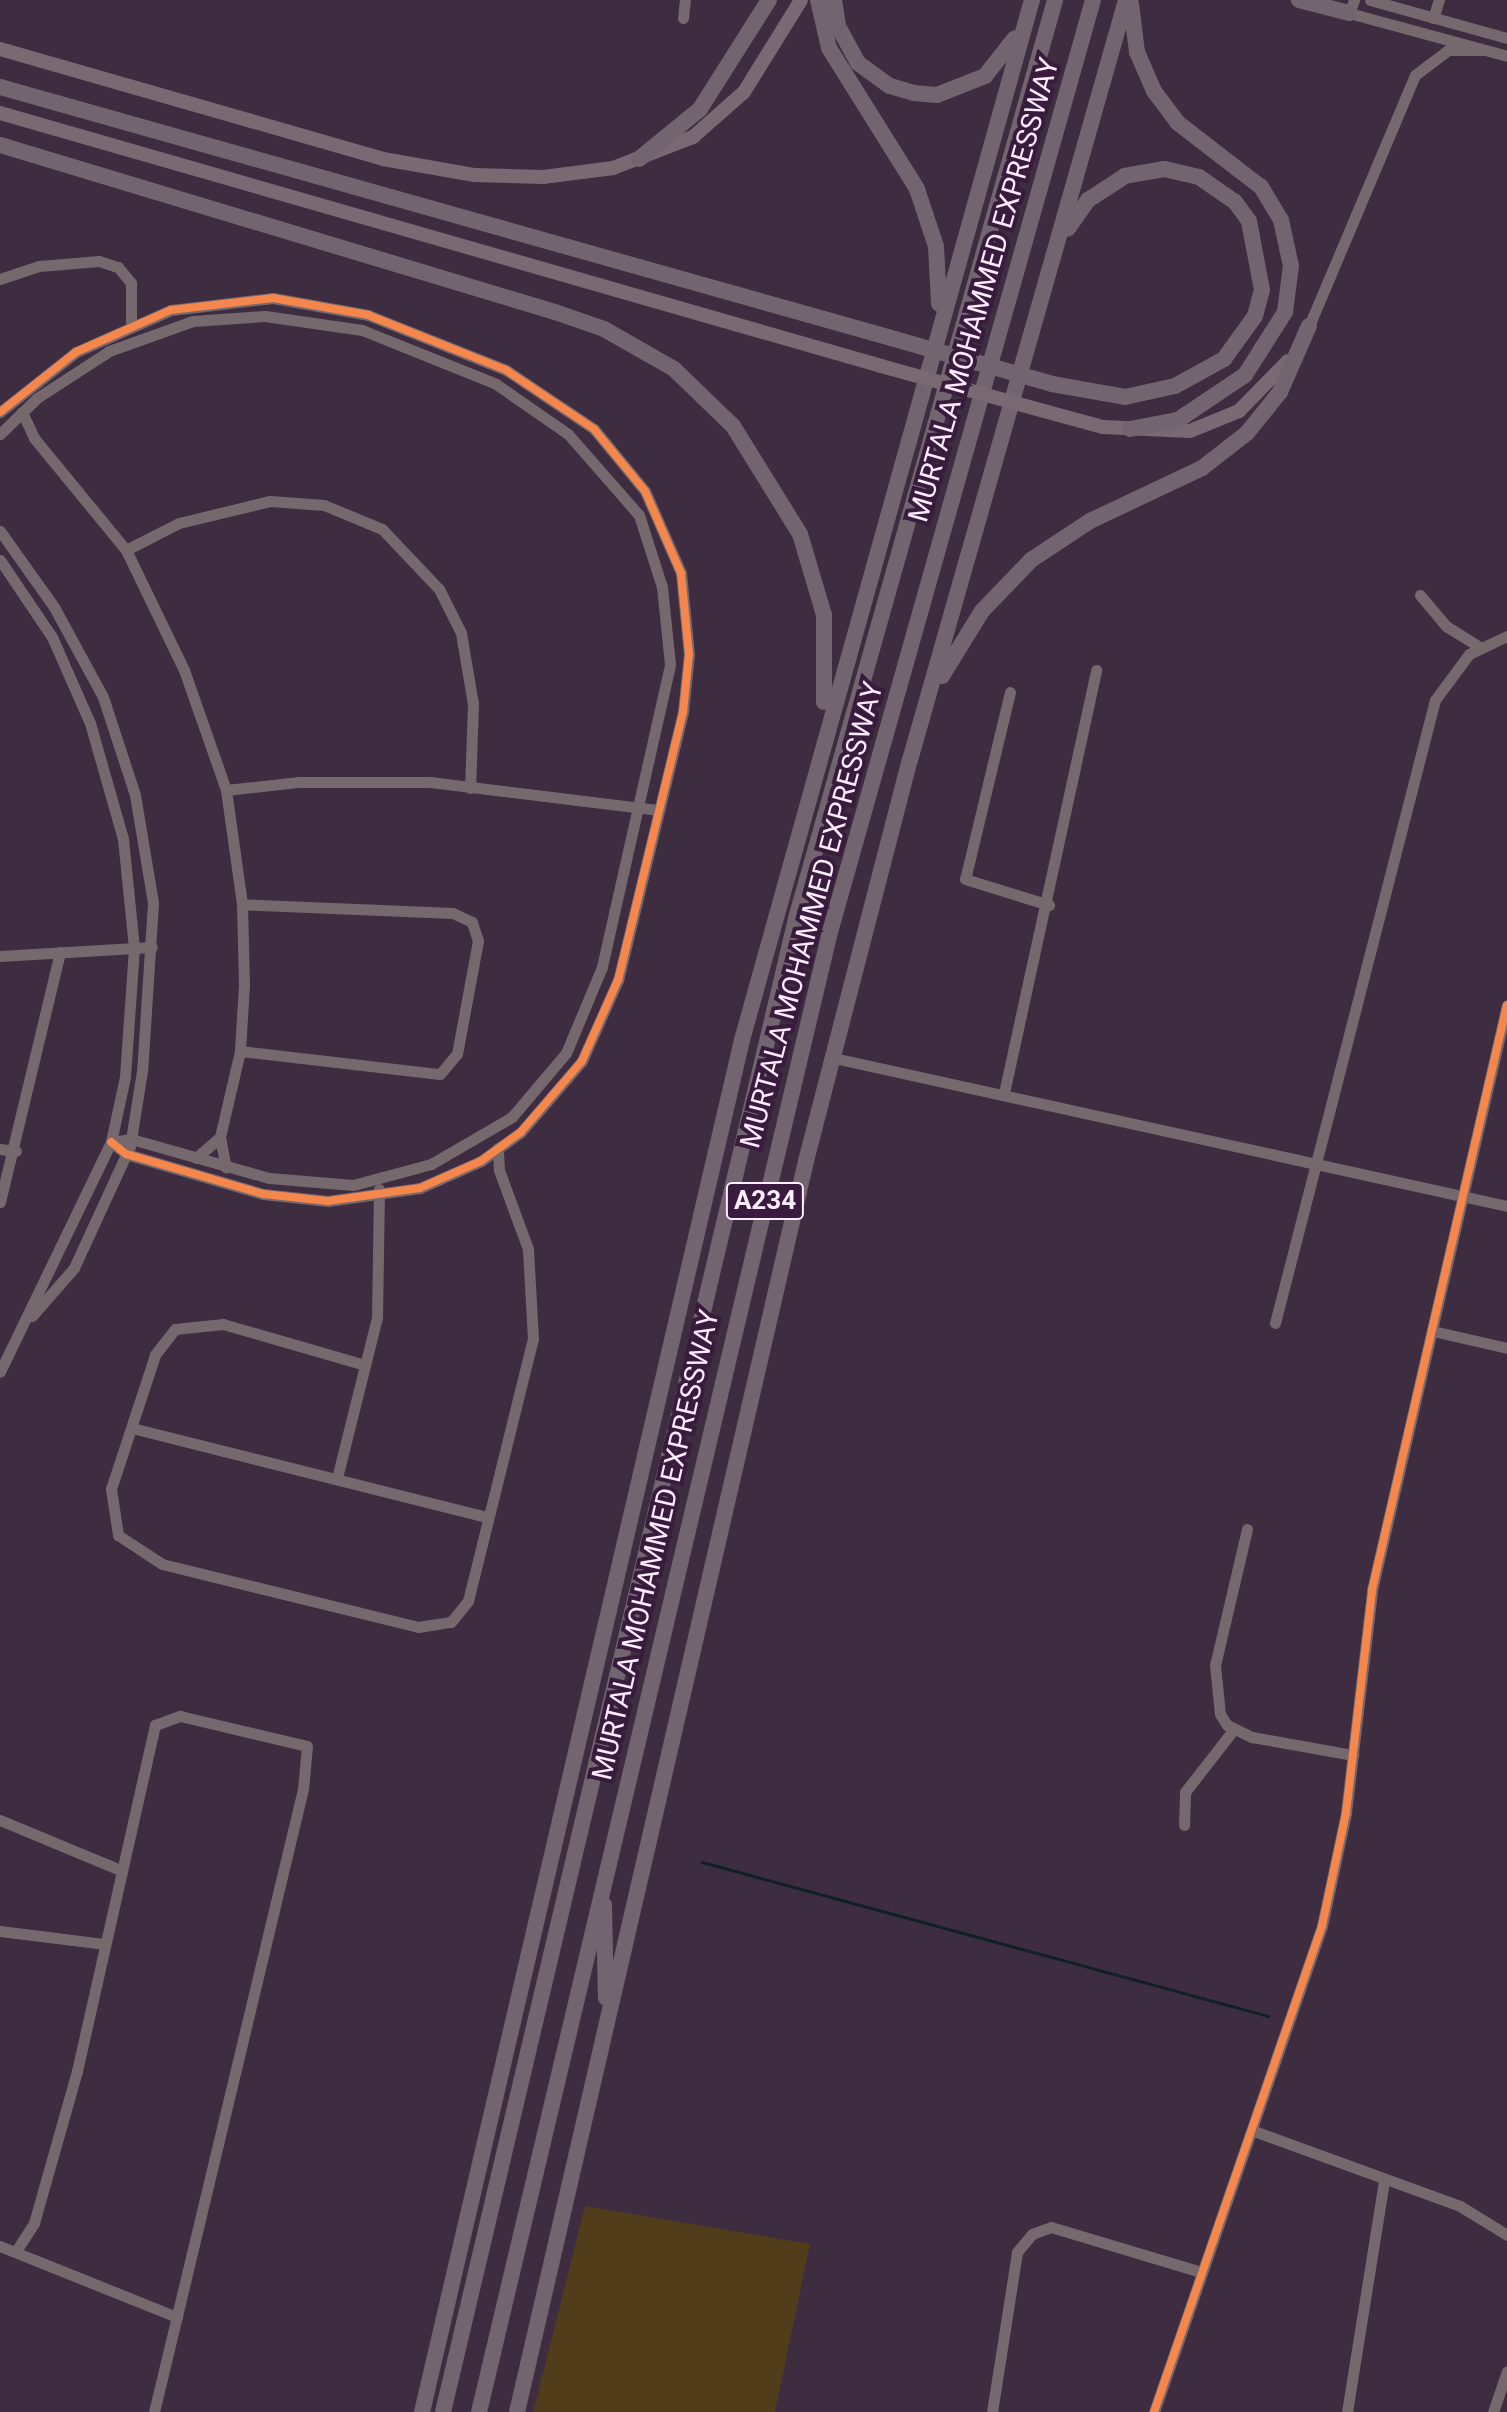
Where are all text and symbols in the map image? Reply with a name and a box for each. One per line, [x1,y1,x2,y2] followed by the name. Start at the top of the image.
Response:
[902,54,1066,526] street label: MURTALA MOHAMMED EXPRESSWAY
[734,678,890,1152] street label: MURTALA MOHAMMED EXPRESSWAY
[725,1179,805,1223] road number: A234
[586,1307,726,1783] street label: MURTALA MOHAMMED EXPRESSWAY

